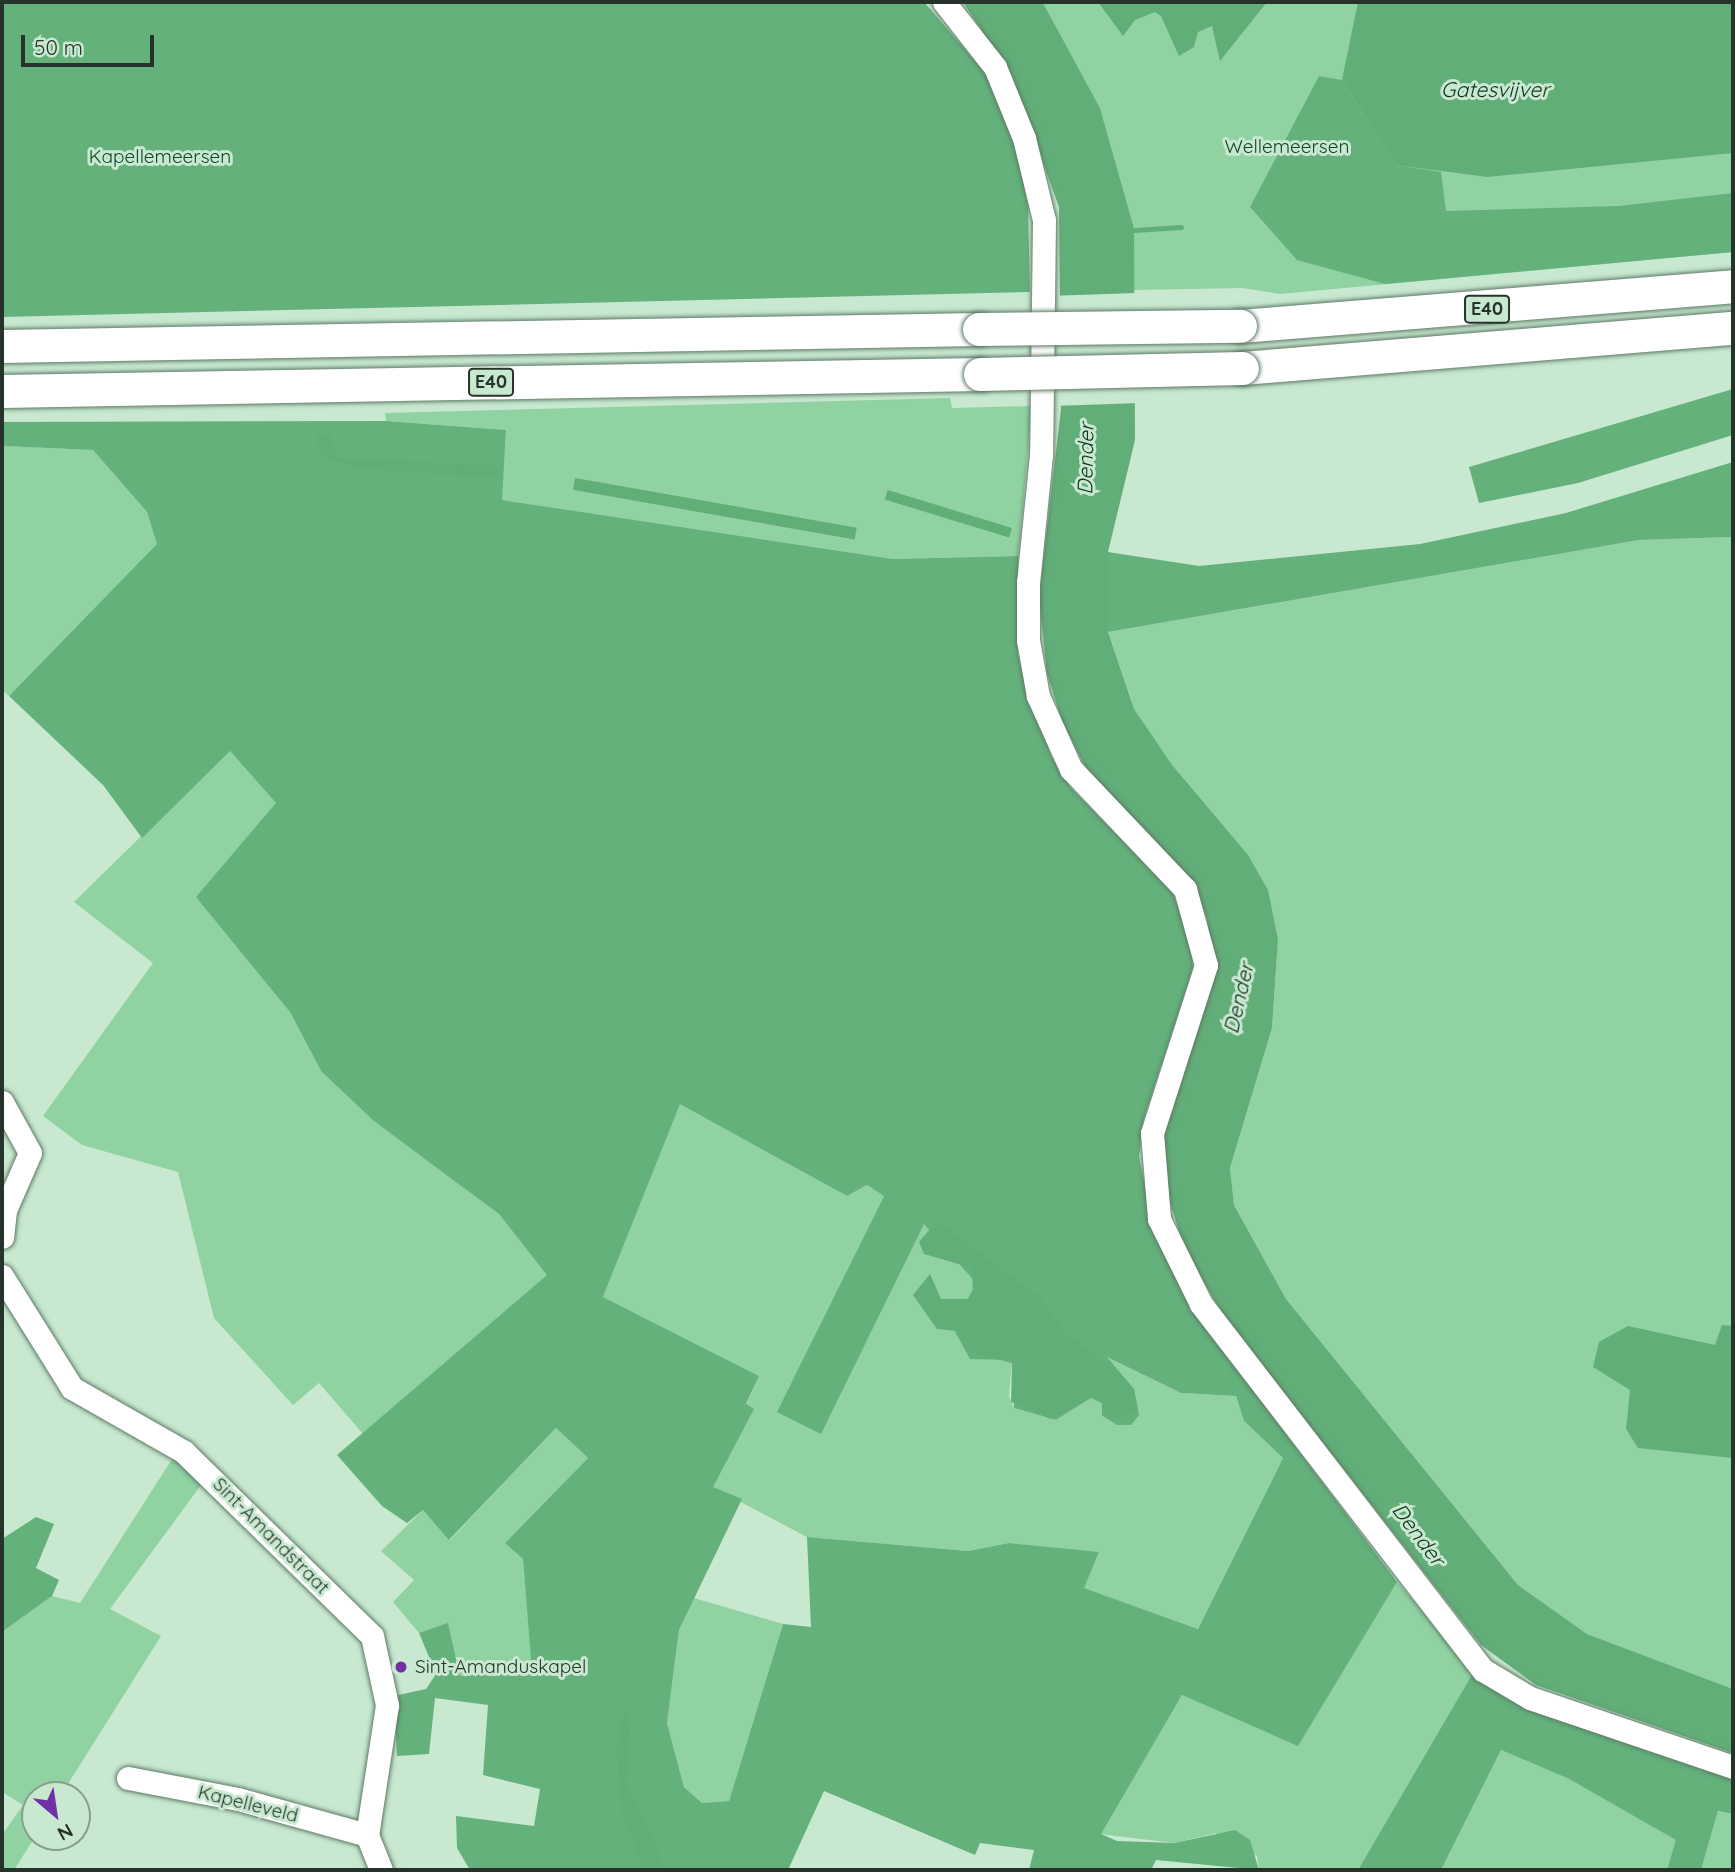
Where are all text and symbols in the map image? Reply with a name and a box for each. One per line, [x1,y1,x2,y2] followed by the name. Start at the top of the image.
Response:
[24,21,158,65] scale bar
[34,34,83,60] text: 50 m
[1441,76,1549,102] water label: Gatesvijver
[1225,136,1349,158] park label: Wellemeersen
[89,146,231,168] park label: Kapellemeersen
[1462,295,1512,324] road number: E40
[466,368,516,396] road number: E40
[1072,423,1098,495] water label: Dender
[1218,960,1258,1036] water label: Dender
[208,1473,334,1599] street label: Sint-Amandstraat
[1387,1498,1451,1570] water label: Dender
[415,1656,586,1678] place label: Sint-Amanduskapel
[393,1659,409,1675] marker: Sint-Amanduskapel
[21,1781,91,1851] north arrow
[196,1781,300,1827] street label: Kapelleveld
[53,1819,77,1846] text: N

